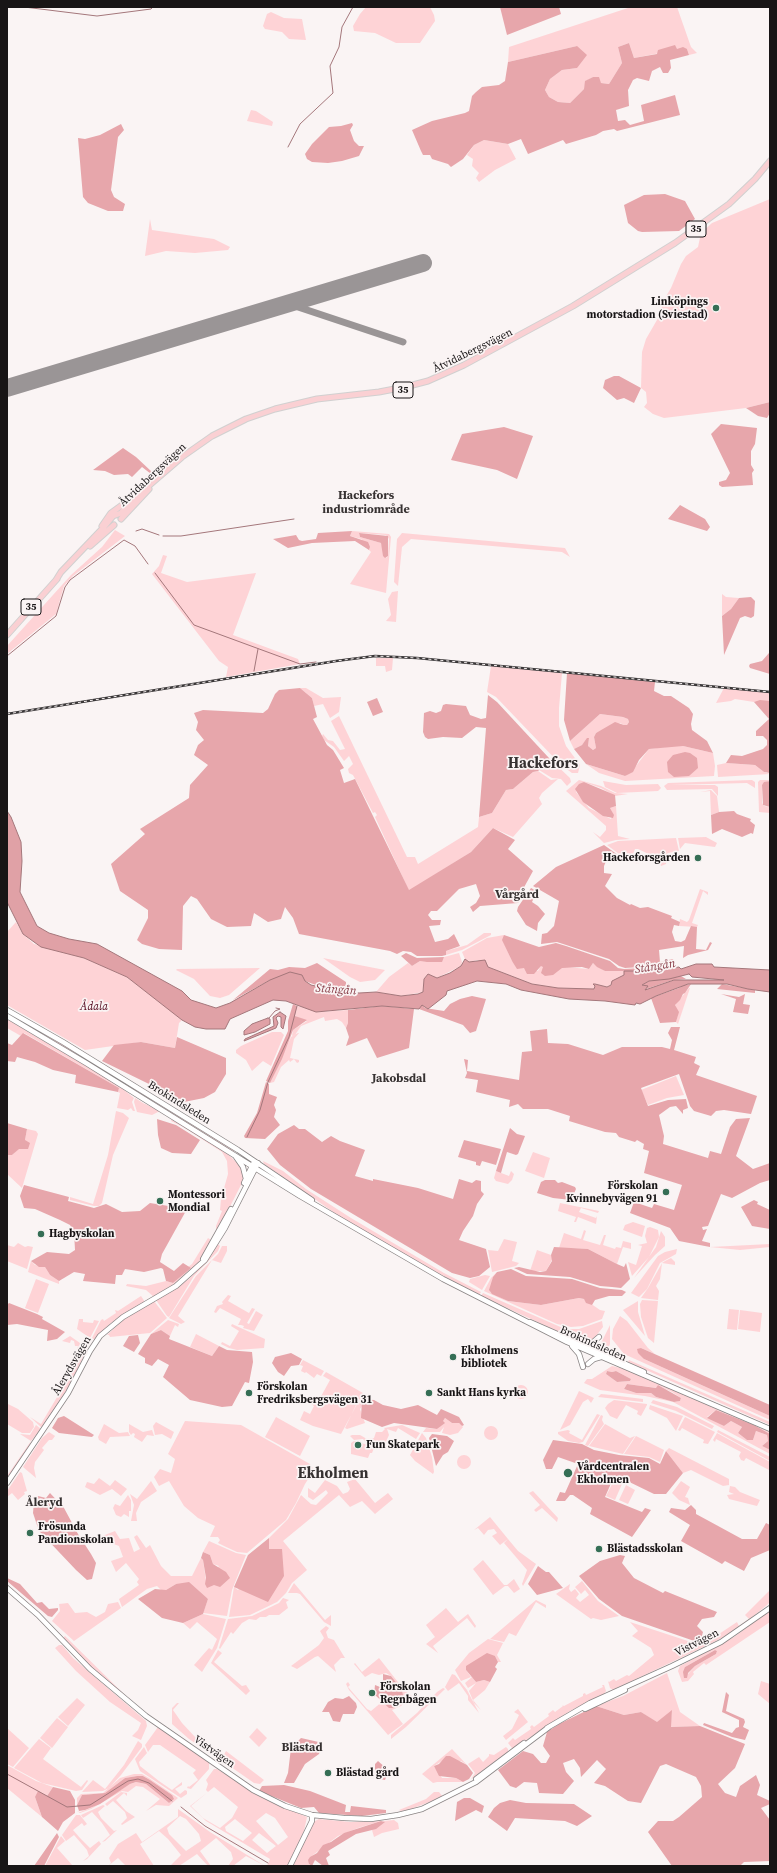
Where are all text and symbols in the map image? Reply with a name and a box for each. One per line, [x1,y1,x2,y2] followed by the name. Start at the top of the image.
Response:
[686,221,706,237] road number: 35
[587,295,708,321] place label: Linköpings motorstadion (Sviestad)
[711,303,721,313] marker: Linköpings motorstadion (Sviestad)
[431,326,515,376] street label: Åtvidabergsvägen
[393,382,413,398] road number: 35
[117,440,189,510] street label: Åtvidabergsvägen
[322,489,410,517] district label: Hackefors industriområde
[21,599,41,615] road number: 35
[508,755,578,773] district label: Hackefors
[603,851,690,865] place label: Hackeforsgården
[693,853,703,863] marker: Hackeforsgården
[495,888,539,902] district label: Vårgård
[634,957,676,977] water label: Stångån
[315,981,357,999] water label: Stångån
[80,1000,108,1014] park label: Ådala
[372,1072,426,1086] district label: Jakobsdal
[145,1078,213,1128] street label: Brokindsleden
[566,1179,658,1205] place label: Förskolan Kvinnebyvägen 91
[661,1187,671,1197] marker: Förskolan Kvinnebyvägen 91
[168,1188,225,1214] place label: Montessori Mondial
[155,1196,165,1206] marker: Montessori Mondial
[49,1227,115,1241] place label: Hagbyskolan
[36,1229,46,1239] marker: Hagbyskolan
[558,1323,628,1365] street label: Brokindsleden
[50,1334,94,1398] street label: Ålerydsvägen
[461,1344,518,1370] place label: Ekholmens bibliotek
[448,1352,458,1362] marker: Ekholmens bibliotek
[257,1380,372,1406] place label: Förskolan Fredriksbergsvägen 31
[437,1386,526,1400] place label: Sankt Hans kyrka
[244,1388,254,1398] marker: Förskolan Fredriksbergsvägen 31
[424,1388,434,1398] marker: Sankt Hans kyrka
[366,1438,440,1452] place label: Fun Skatepark
[353,1440,363,1450] marker: Fun Skatepark
[577,1460,649,1486] place label: Vårdcentralen Ekholmen
[297,1465,369,1483] district label: Ekholmen
[562,1467,574,1479] marker: Vårdcentralen Ekholmen
[25,1496,63,1510] district label: Åleryd
[38,1520,114,1546] place label: Frösunda Pandionskolan
[25,1528,35,1538] marker: Frösunda Pandionskolan
[607,1542,683,1556] place label: Blästadsskolan
[594,1544,604,1554] marker: Blästadsskolan
[673,1626,721,1660] street label: Vistvägen
[380,1680,436,1706] place label: Förskolan Regnbågen
[367,1688,377,1698] marker: Förskolan Regnbågen
[191,1733,237,1771] street label: Vistvägen
[281,1741,323,1755] district label: Blästad
[336,1766,399,1780] place label: Blästad gård
[323,1768,333,1778] marker: Blästad gård

